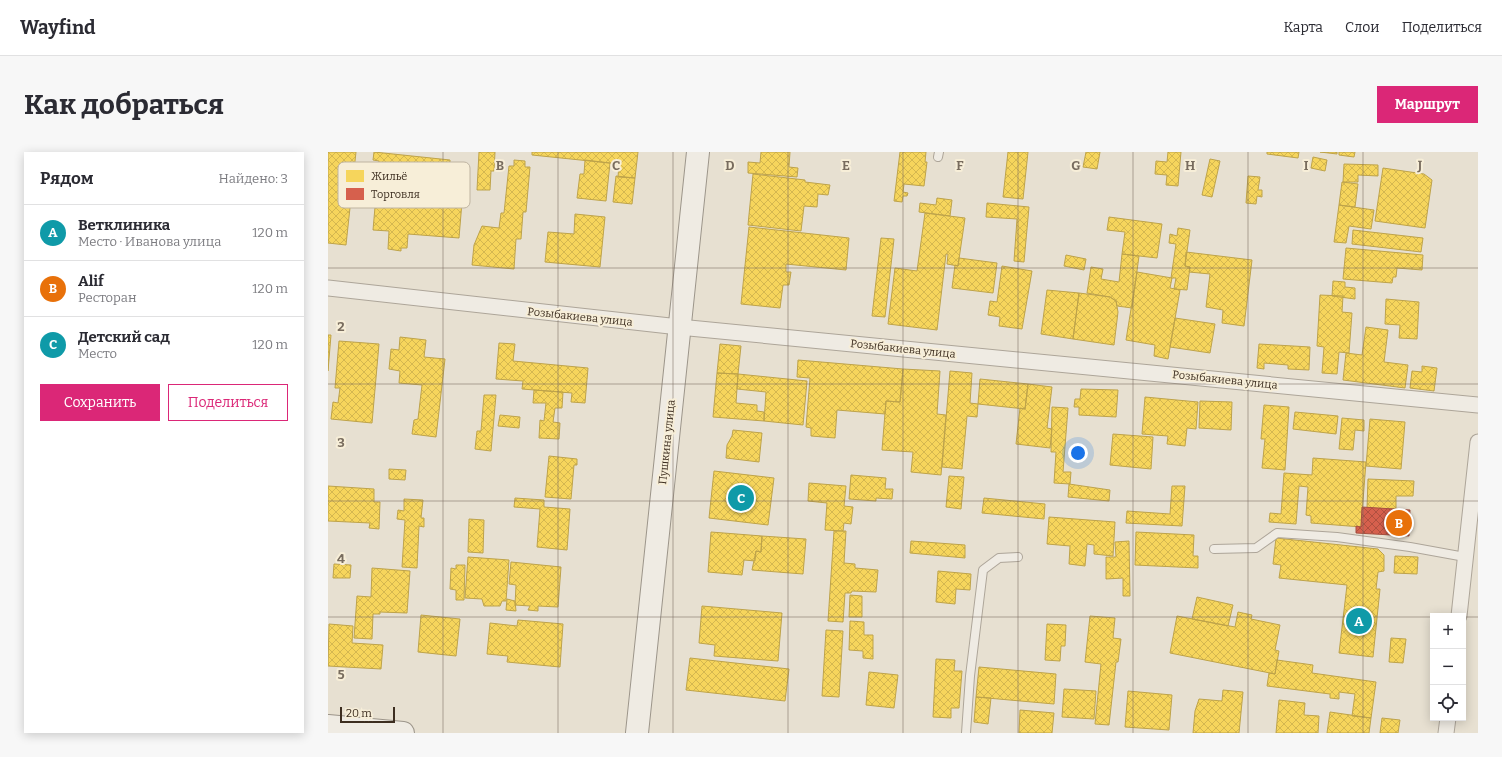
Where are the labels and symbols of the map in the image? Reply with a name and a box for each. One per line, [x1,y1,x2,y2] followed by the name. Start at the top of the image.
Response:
[496,158,504,173] text: B
[612,158,620,173] text: C
[725,158,735,173] text: D
[842,158,850,173] text: E
[956,158,964,173] text: F
[1071,158,1081,173] text: G
[1185,158,1195,173] text: H
[1304,158,1309,173] text: I
[1417,158,1423,173] text: J
[338,162,470,208] legend
[371,170,407,183] text: Жильё
[371,188,420,201] text: Торговля
[527,305,633,329] street label: Розыбакиева улица
[337,319,345,334] text: 2
[850,337,956,361] street label: Розыбакиева улица
[1172,368,1278,392] street label: Розыбакиева улица
[656,399,678,485] street label: Пушкина улица
[337,435,345,450] text: 3
[1068,443,1088,463] your location
[728,483,754,513] pin: C
[1386,508,1412,538] pin: B
[337,551,345,566] text: 4
[1346,606,1372,636] pin: A
[337,667,345,682] text: 5
[340,705,395,724] scale bar

